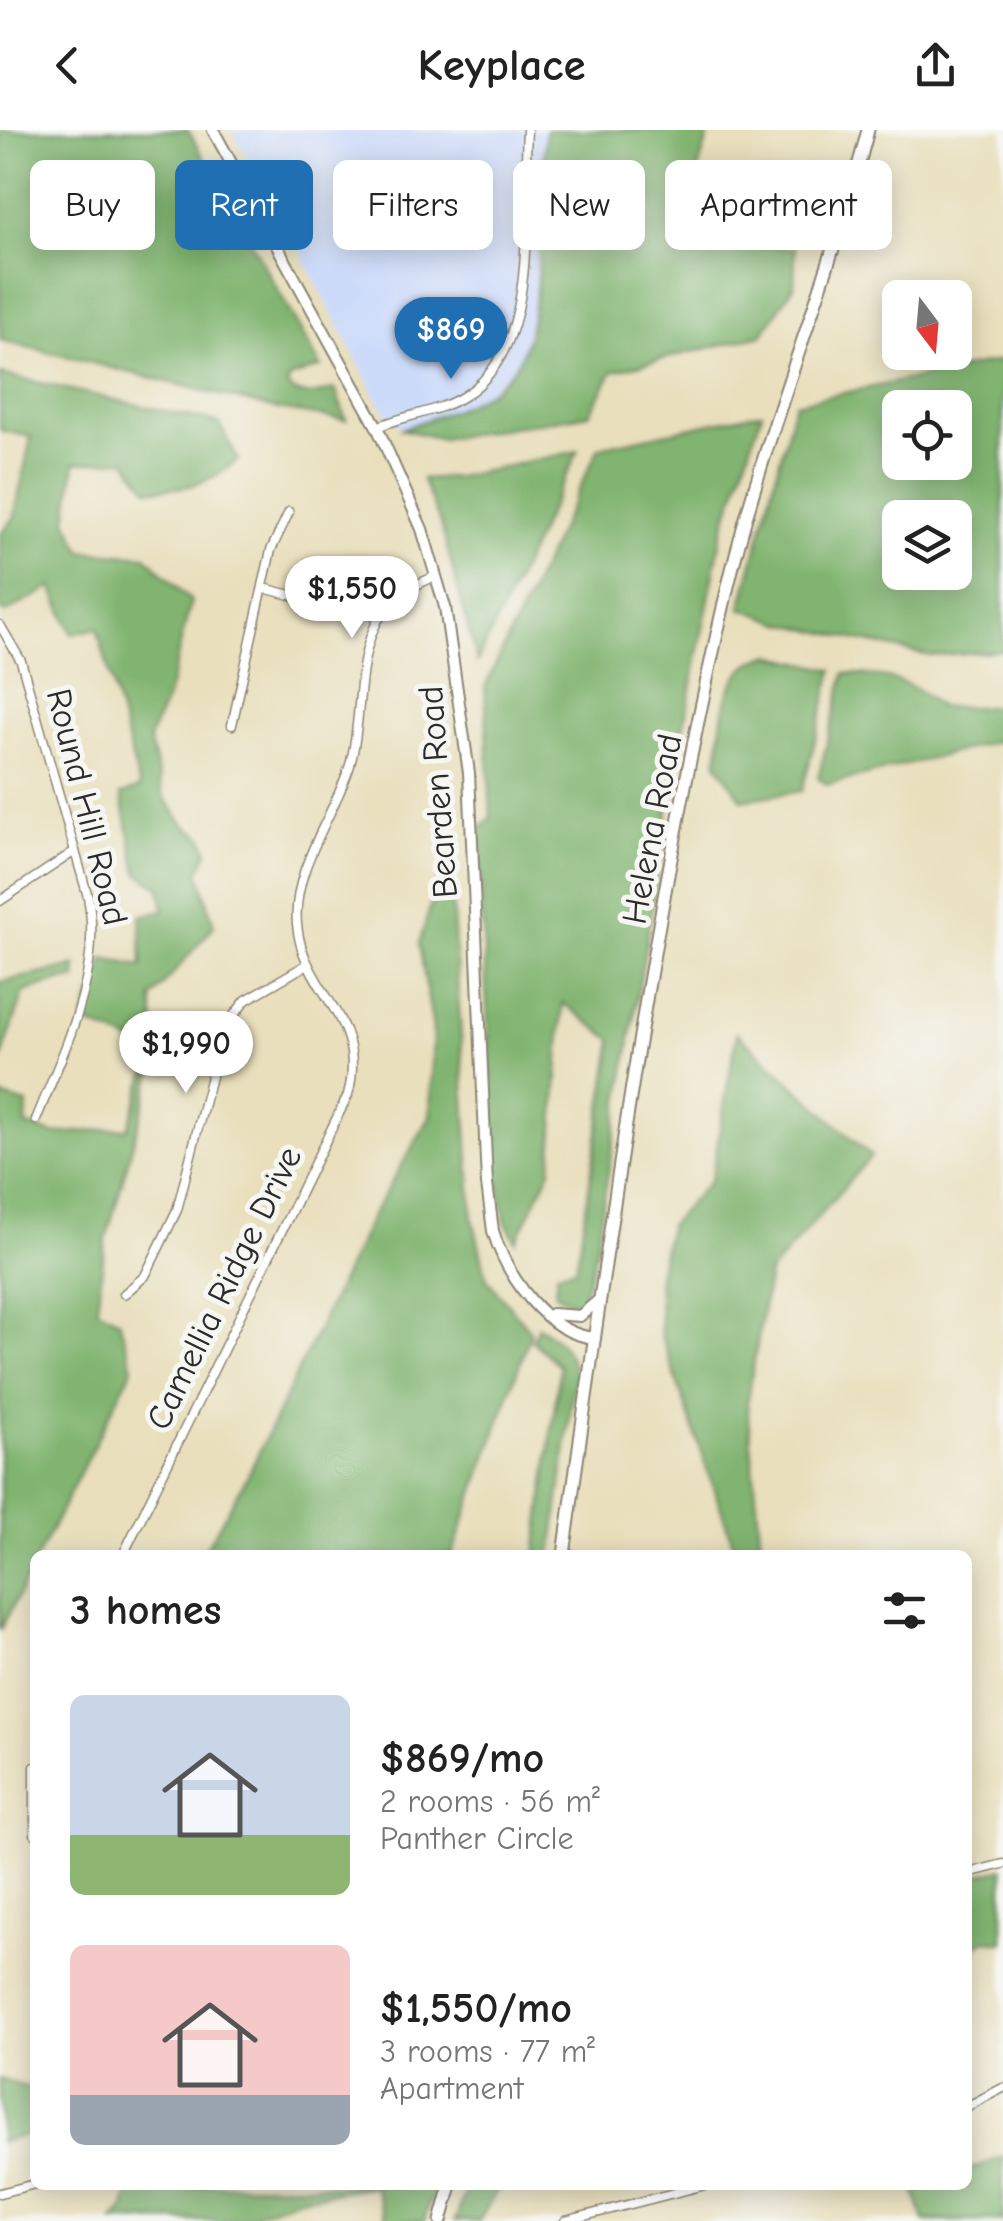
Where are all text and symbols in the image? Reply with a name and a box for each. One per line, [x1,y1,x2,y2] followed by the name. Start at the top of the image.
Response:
[40,38,95,93] icon: back
[908,38,963,93] icon: share
[417,39,586,91] text: Keyplace
[30,160,155,250] chip: Buy
[175,160,313,250] chip: Rent
[333,160,493,250] chip: Filters
[513,160,645,250] chip: New
[665,160,892,250] chip: Apartment
[882,280,972,370] north arrow
[882,280,972,590] map controls
[392,297,510,382] pin: $869
[416,311,486,348] text: $869
[882,390,972,480] button: locate
[882,500,972,590] button: layers
[271,556,433,641] pin: $1,550
[307,570,397,607] text: $1,550
[38,684,136,930] street label: Round Hill Road
[410,684,466,900] street label: Bearden Road
[613,730,691,928] street label: Helena Road
[105,1011,267,1096] pin: $1,990
[141,1025,231,1062] text: $1,990
[138,1140,310,1436] street label: Camellia Ridge Drive
[877,1583,932,1638] icon: filters
[70,1586,221,1635] text: 3 homes
[380,1734,544,1783] text: $869/mo
[150,1735,270,1855] icon: home
[380,1783,600,1820] text: 2 rooms · 56 m²
[380,1820,574,1857] text: Panther Circle
[380,1984,572,2033] text: $1,550/mo
[150,1985,270,2105] icon: home
[380,2033,595,2070] text: 3 rooms · 77 m²
[380,2070,523,2107] text: Apartment

